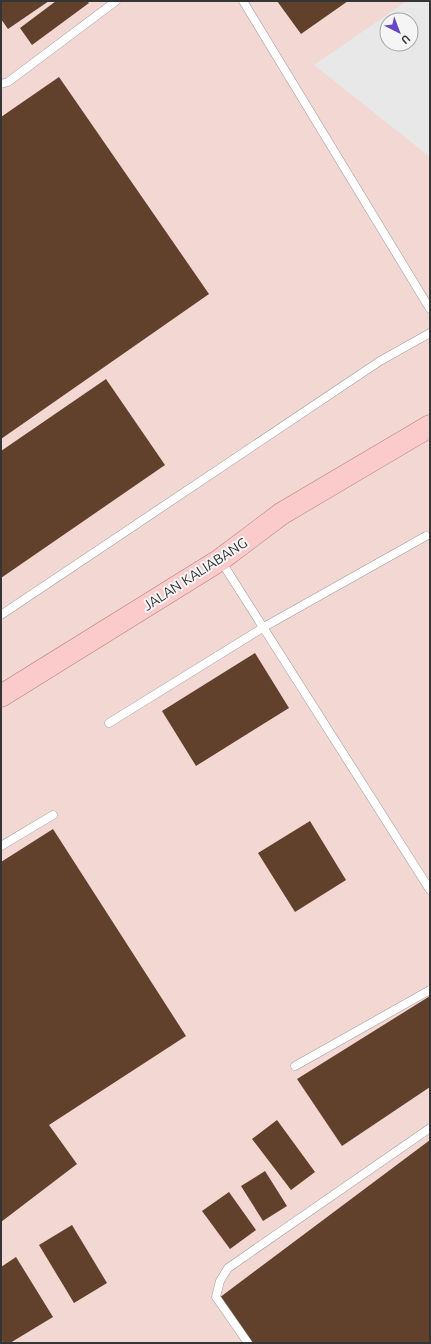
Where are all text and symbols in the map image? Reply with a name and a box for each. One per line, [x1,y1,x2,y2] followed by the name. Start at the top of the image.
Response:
[379,12,419,52] north arrow
[399,32,413,46] text: U
[140,534,250,614] street label: JALAN KALIABANG

